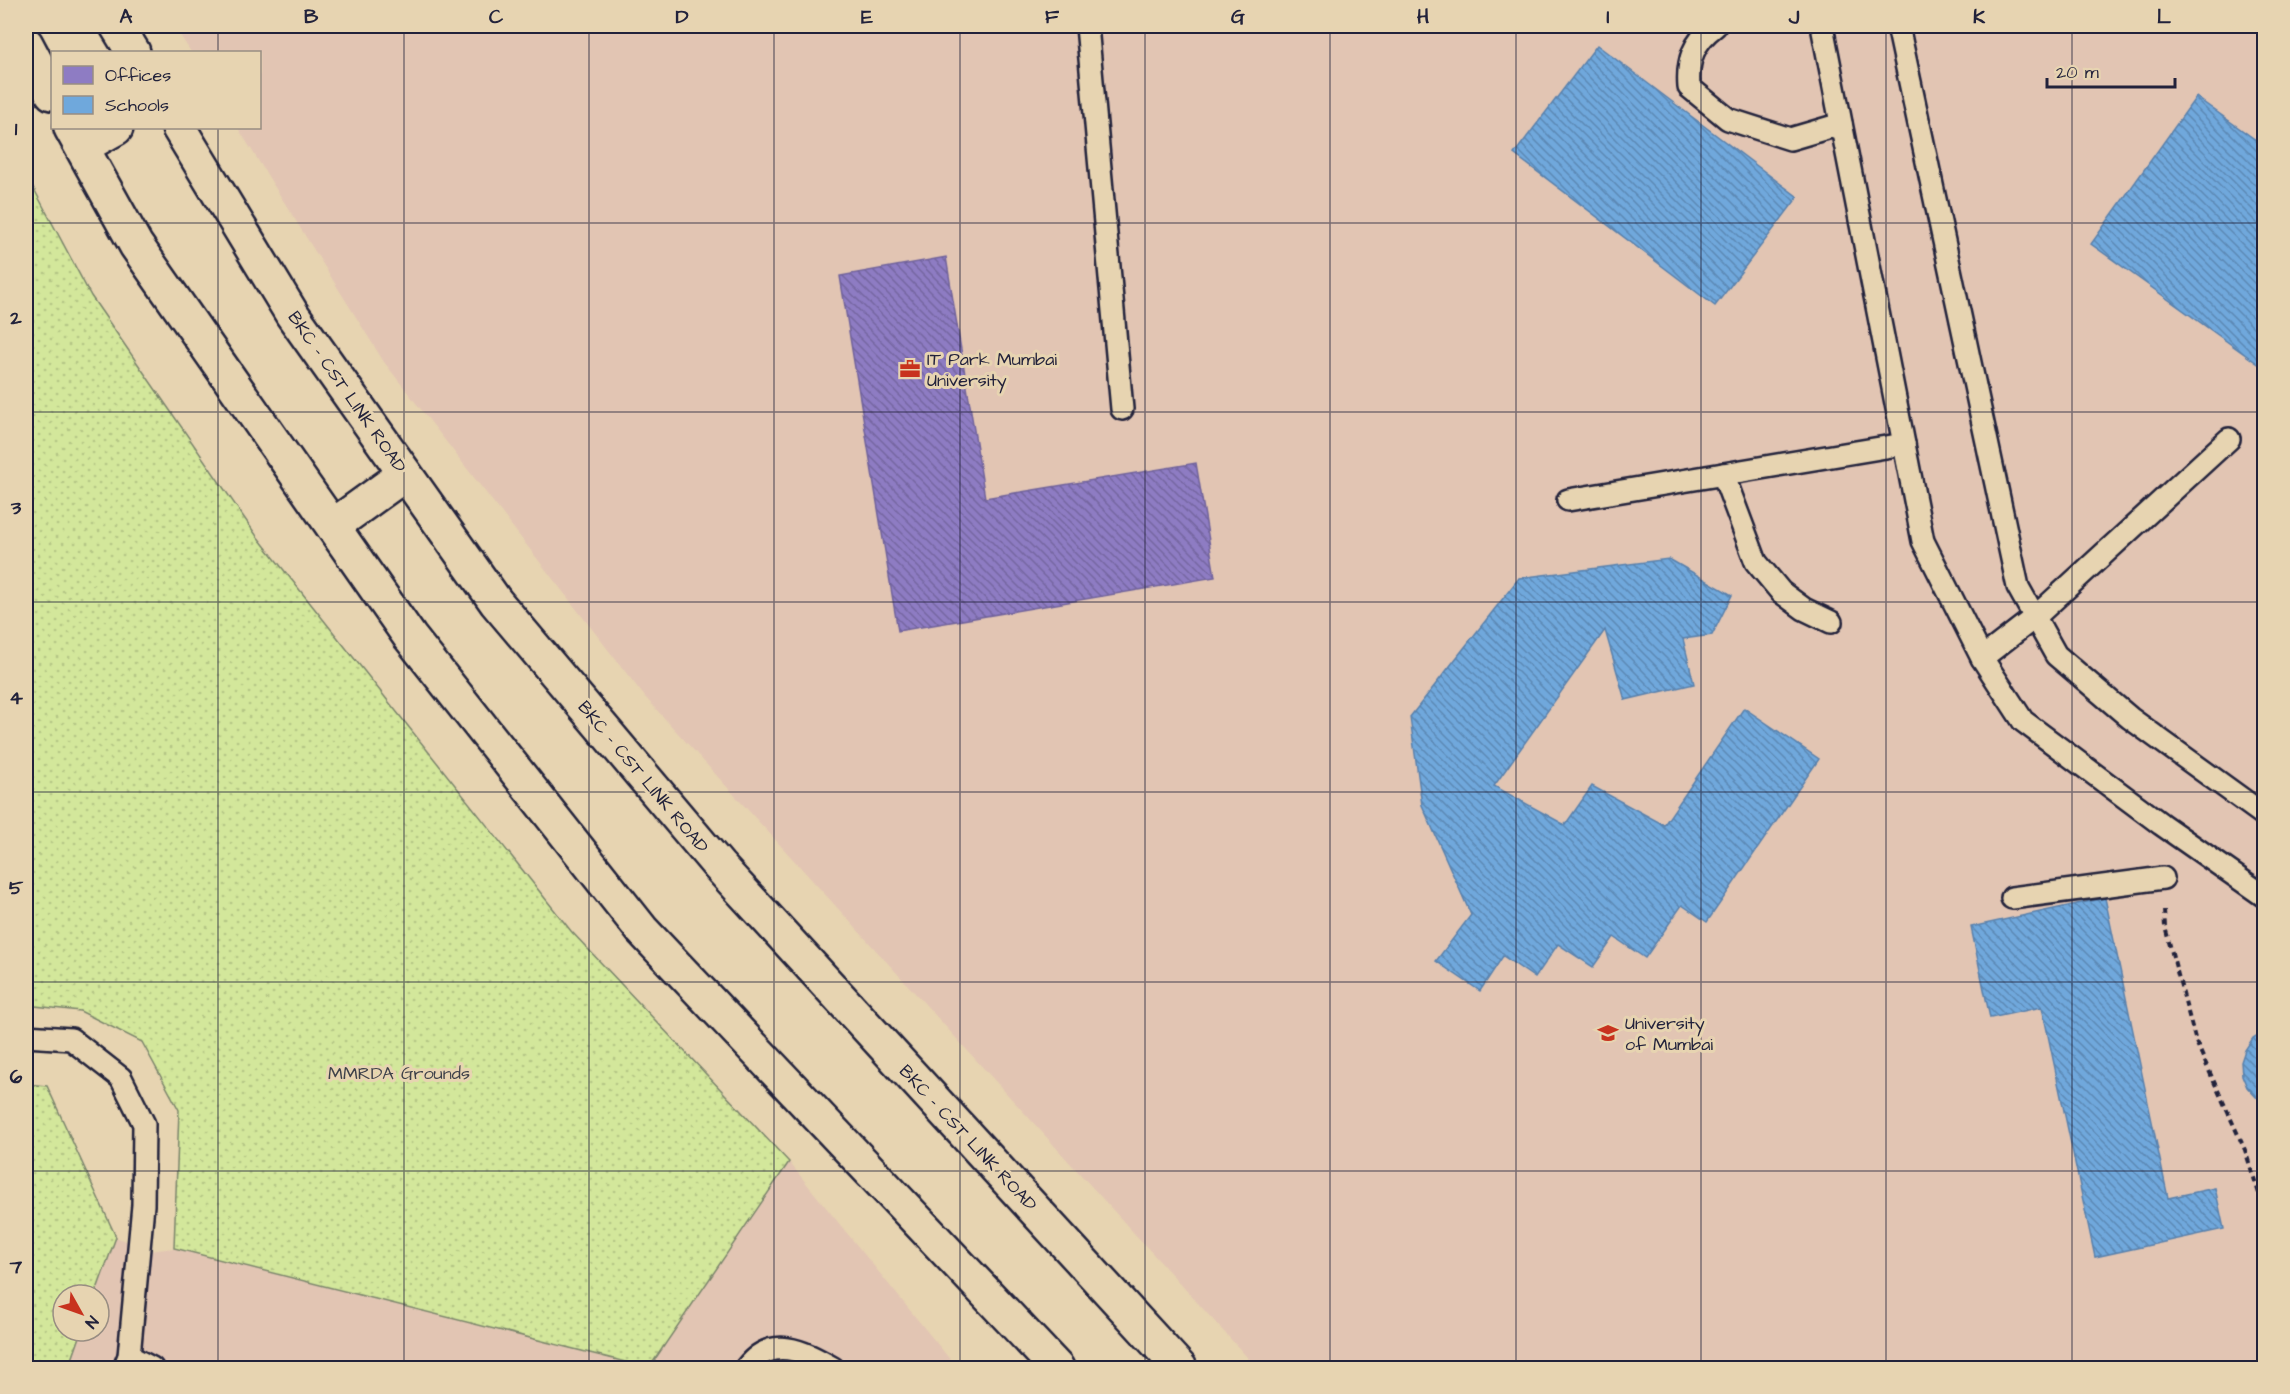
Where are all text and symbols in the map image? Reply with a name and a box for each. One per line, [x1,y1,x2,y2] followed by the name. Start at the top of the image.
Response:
[120,3,133,31] text: A
[304,3,319,31] text: B
[489,3,504,31] text: C
[676,3,689,31] text: D
[861,3,873,31] text: E
[1045,3,1060,31] text: F
[1231,3,1245,31] text: G
[1417,3,1429,31] text: H
[1606,3,1610,31] text: I
[1788,3,1800,31] text: J
[1973,3,1986,31] text: K
[2157,3,2171,31] text: L
[51,51,261,129] legend
[2047,51,2174,89] scale bar
[2056,60,2099,85] text: 20 m
[105,63,171,88] text: Offices
[105,93,169,118] text: Schools
[15,115,18,143] text: 1
[9,304,22,332] text: 2
[282,306,412,478] street label: BKC - CST LINK ROAD
[927,347,1057,394] place label: IT Park Mumbai University
[898,357,922,381] office icon: IT Park Mumbai University
[10,494,22,522] text: 3
[9,684,23,712] text: 4
[572,695,714,859] street label: BKC - CST LINK ROAD
[9,874,24,902] text: 5
[1625,1011,1713,1057] place label: University of Mumbai
[1596,1021,1620,1045] school or university icon: University of Mumbai
[893,1059,1043,1217] street label: BKC - CST LINK ROAD
[328,1061,470,1086] park label: MMRDA Grounds
[10,1063,23,1091] text: 6
[9,1253,23,1281] text: 7
[51,1283,111,1343] north arrow
[80,1311,103,1333] text: N

